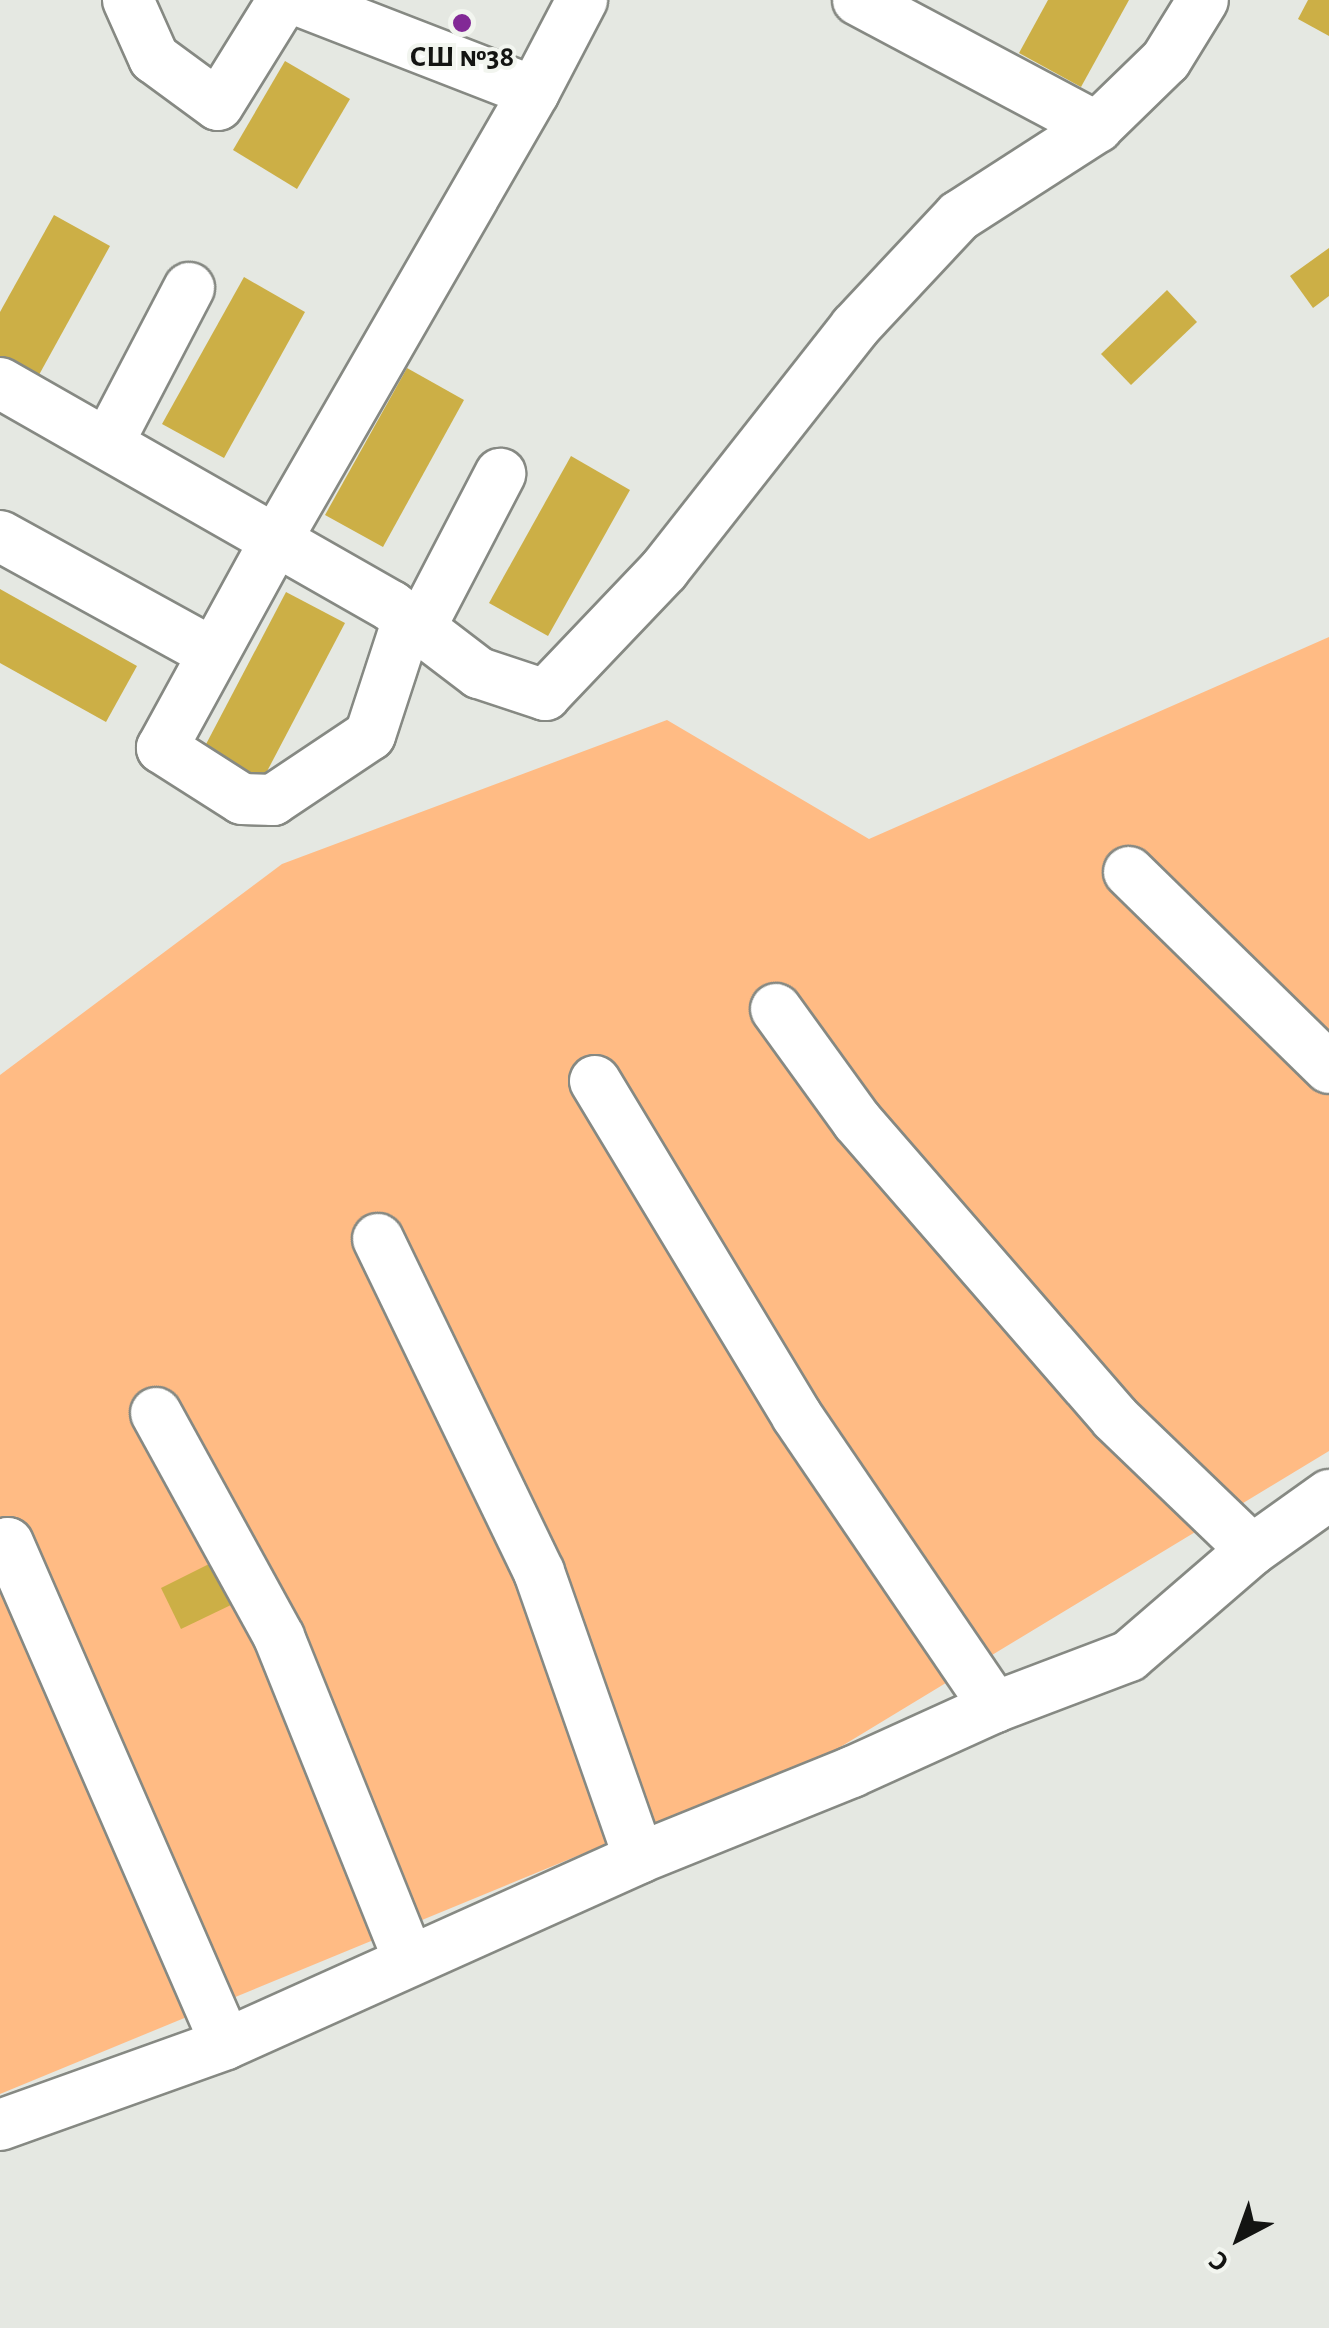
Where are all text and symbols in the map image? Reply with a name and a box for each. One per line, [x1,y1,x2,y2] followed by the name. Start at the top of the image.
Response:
[451,12,473,34] marker: СШ №38
[410,39,514,75] place label: СШ №38
[1189,2188,1289,2288] north arrow
[1204,2245,1234,2276] text: С

